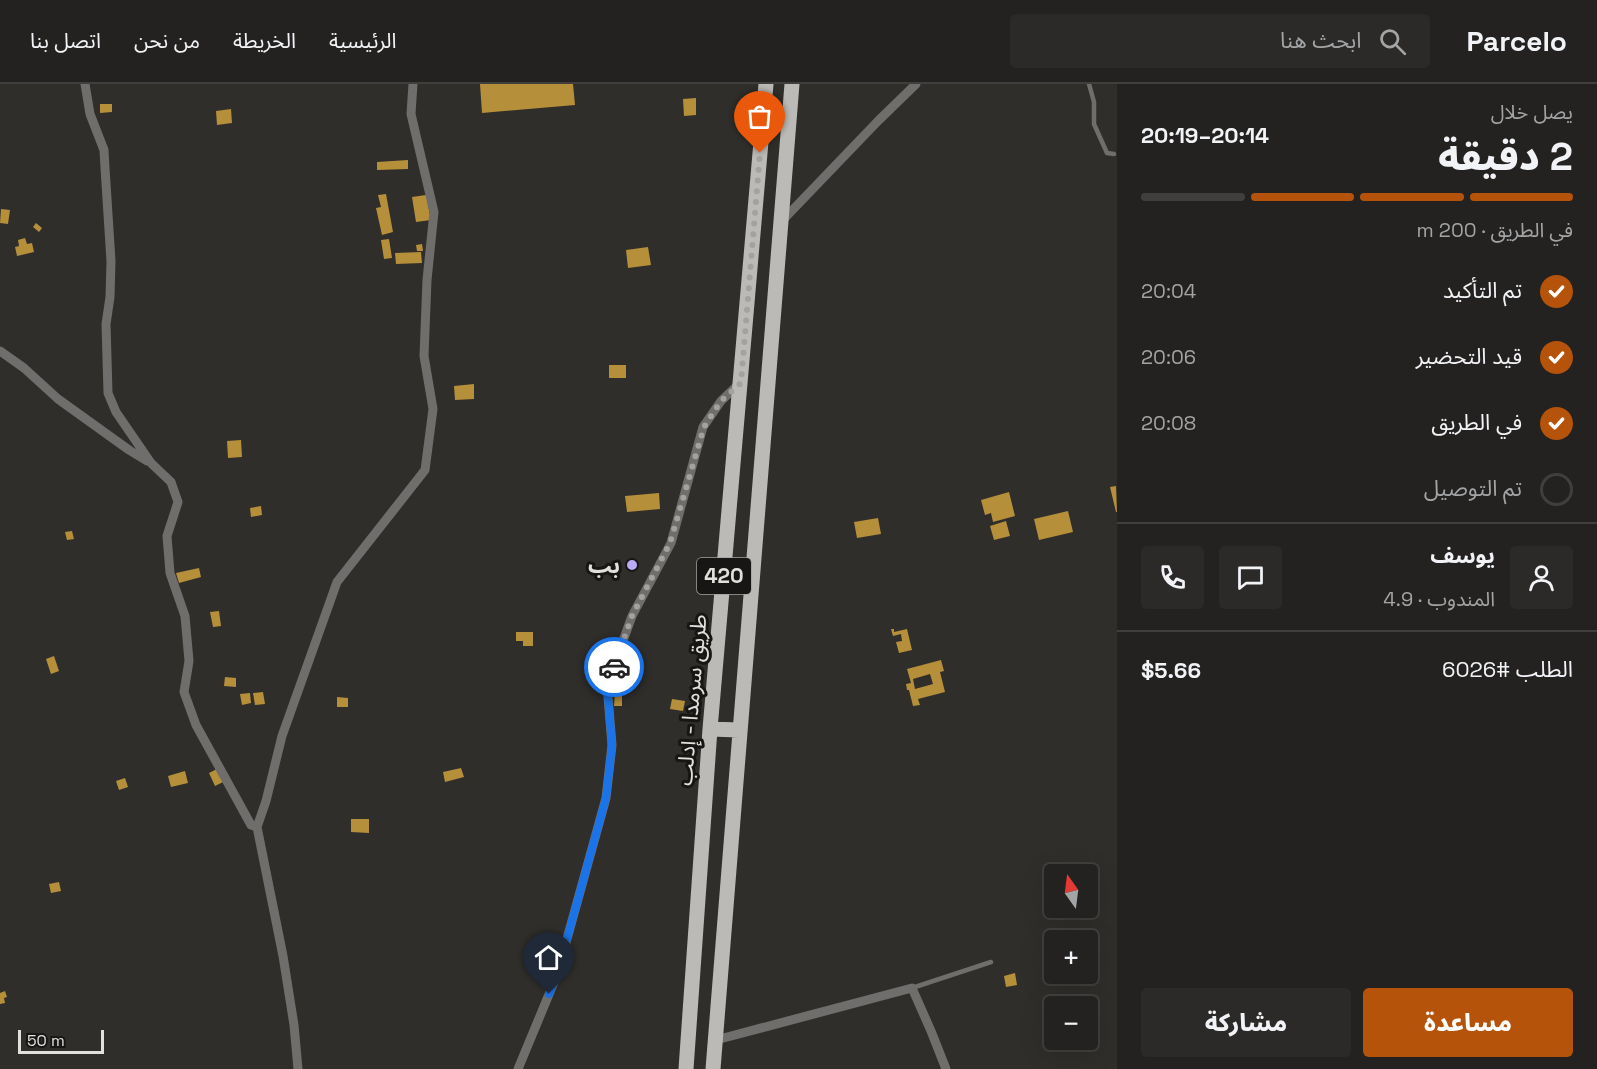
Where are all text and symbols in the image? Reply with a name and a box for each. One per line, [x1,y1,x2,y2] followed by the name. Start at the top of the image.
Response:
[1010,14,1430,68] search box
[1466,23,1567,59] text: Parcelo
[1376,25,1409,58] icon: search
[1280,26,1361,54] text: ابحث هنا
[30,27,101,54] text: اتصل بنا
[134,27,200,54] text: من نحن
[233,27,296,54] text: الخريطة
[329,27,396,54] text: الرئيسية
[734,91,785,153] pin
[1491,99,1573,125] text: يصل خلال
[743,100,776,133] icon: bag
[1141,121,1269,149] text: 20:14–20:19
[1438,132,1573,181] text: 2 دقيقة
[1417,217,1573,243] text: في الطريق · 200 m
[1540,275,1573,308] icon: check
[1443,276,1522,304] text: تم التأكيد
[1141,278,1196,304] text: 20:04
[1540,341,1573,374] icon: check
[1416,342,1522,370] text: قيد التحضير
[1141,344,1196,370] text: 20:06
[1540,407,1573,440] icon: check
[1431,408,1522,436] text: في الطريق
[1141,410,1196,436] text: 20:08
[1424,474,1522,502] text: تم التوصيل
[1430,541,1495,569] text: يوسف
[1141,546,1204,609] button: phone
[1219,546,1282,609] button: chat
[1510,546,1573,609] button: person
[588,551,620,579] place label: بب
[625,558,639,572] marker: بب
[697,558,751,594] road number: 420
[1383,586,1495,612] text: المندوب · 4.9
[670,613,713,787] street label: طريق سرمدا - إدلب
[584,637,644,697] courier
[598,651,631,684] icon: car
[1442,655,1573,683] text: الطلب #6026
[1141,656,1201,684] text: $5.66
[1044,864,1098,918] north arrow
[1044,864,1098,1050] map controls
[1044,930,1098,984] button: +
[523,932,574,994] pin
[532,941,565,974] icon: home
[1141,988,1351,1057] button: مشاركة
[1363,988,1573,1057] button: مساعدة
[1044,996,1098,1050] button: −
[18,1027,104,1054] scale bar
[27,1030,65,1051] text: 50 m

